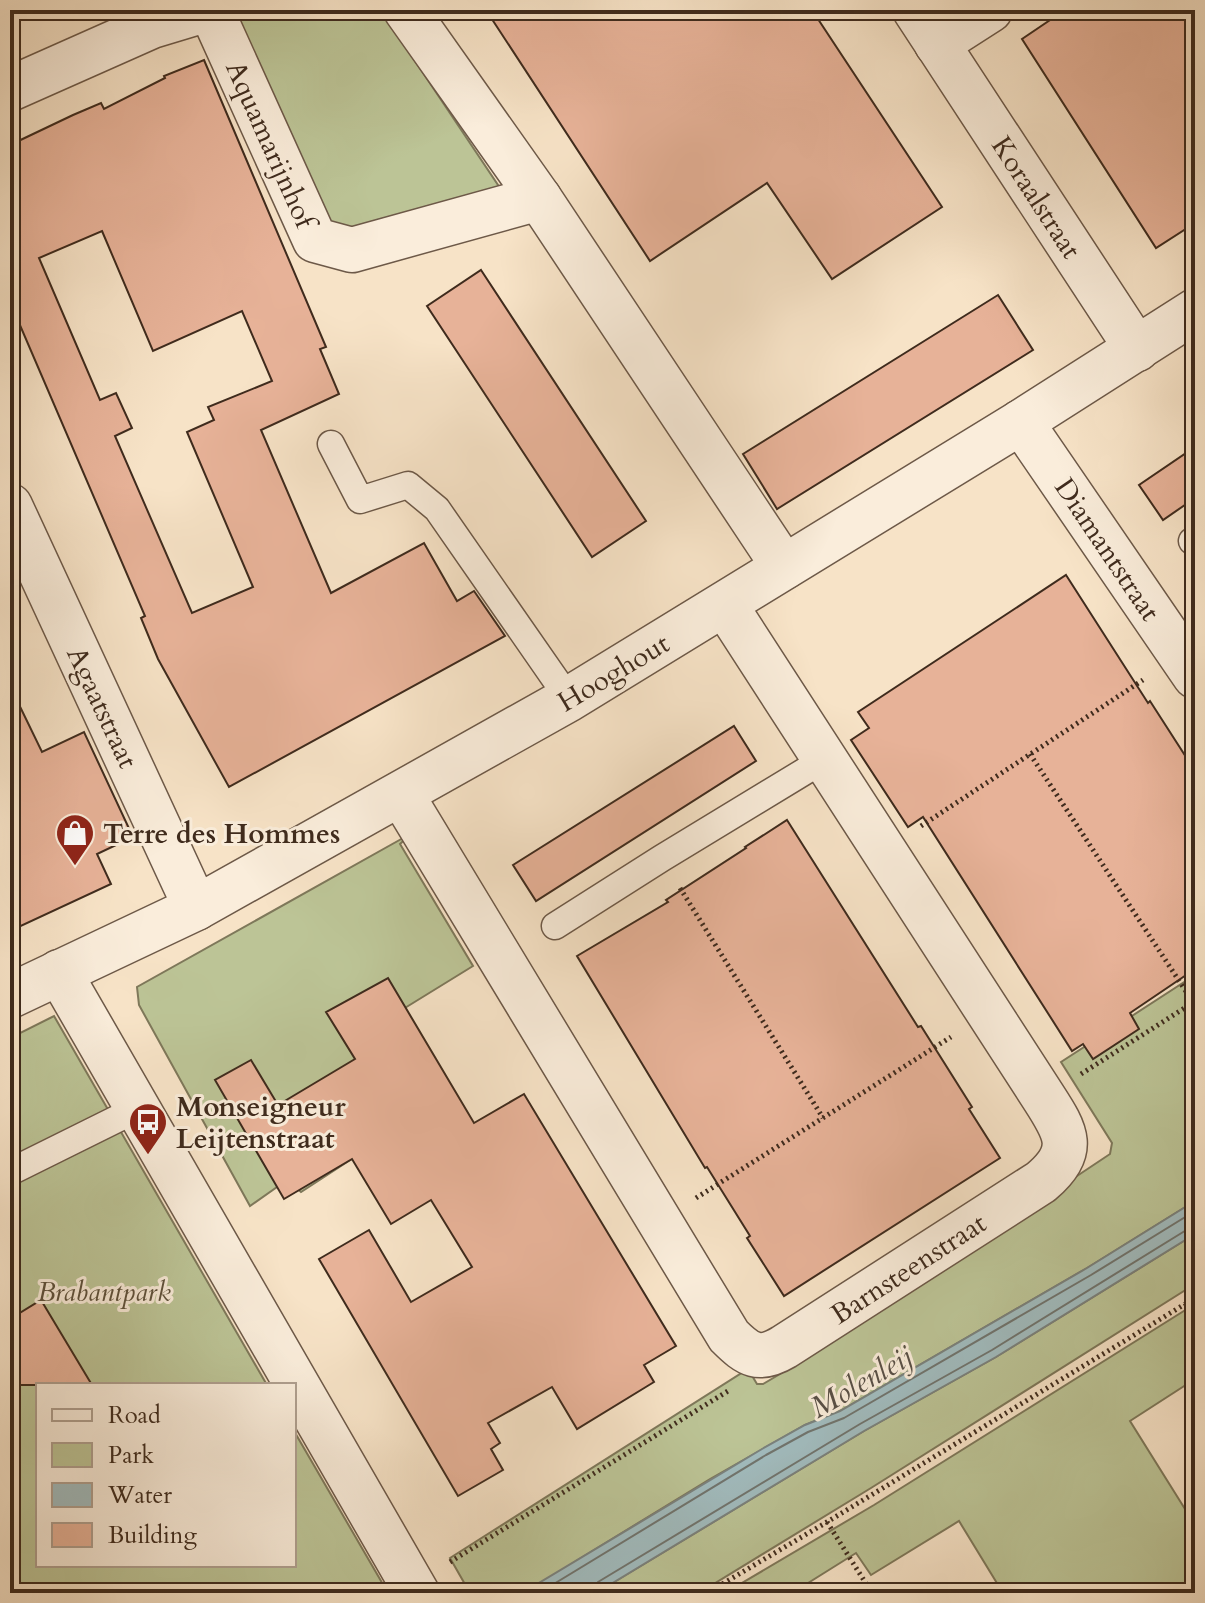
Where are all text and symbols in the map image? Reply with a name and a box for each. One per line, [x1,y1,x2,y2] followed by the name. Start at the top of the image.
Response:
[216,55,326,238] street label: Aquamarijnhof
[982,129,1090,266] street label: Koraalstraat
[1045,471,1169,629] street label: Diamantstraat
[551,625,677,721] street label: Hooghout
[57,640,147,775] street label: Agaatstraat
[54,812,96,867] shop icon: Terre des Hommes
[103,815,340,853] place label: Terre des Hommes
[176,1088,346,1158] place label: Monseigneur Leijtenstraat
[127,1101,169,1156] bus stop icon: Monseigneur Leijtenstraat
[823,1204,994,1333] street label: Barnsteenstraat
[37,1273,171,1311] park label: Brabantpark
[802,1336,921,1428] water label: Molenleij
[36,1383,296,1567] legend
[108,1399,161,1432] text: Road
[108,1439,154,1472] text: Park
[107,1479,172,1512] text: Water
[108,1519,198,1552] text: Building

